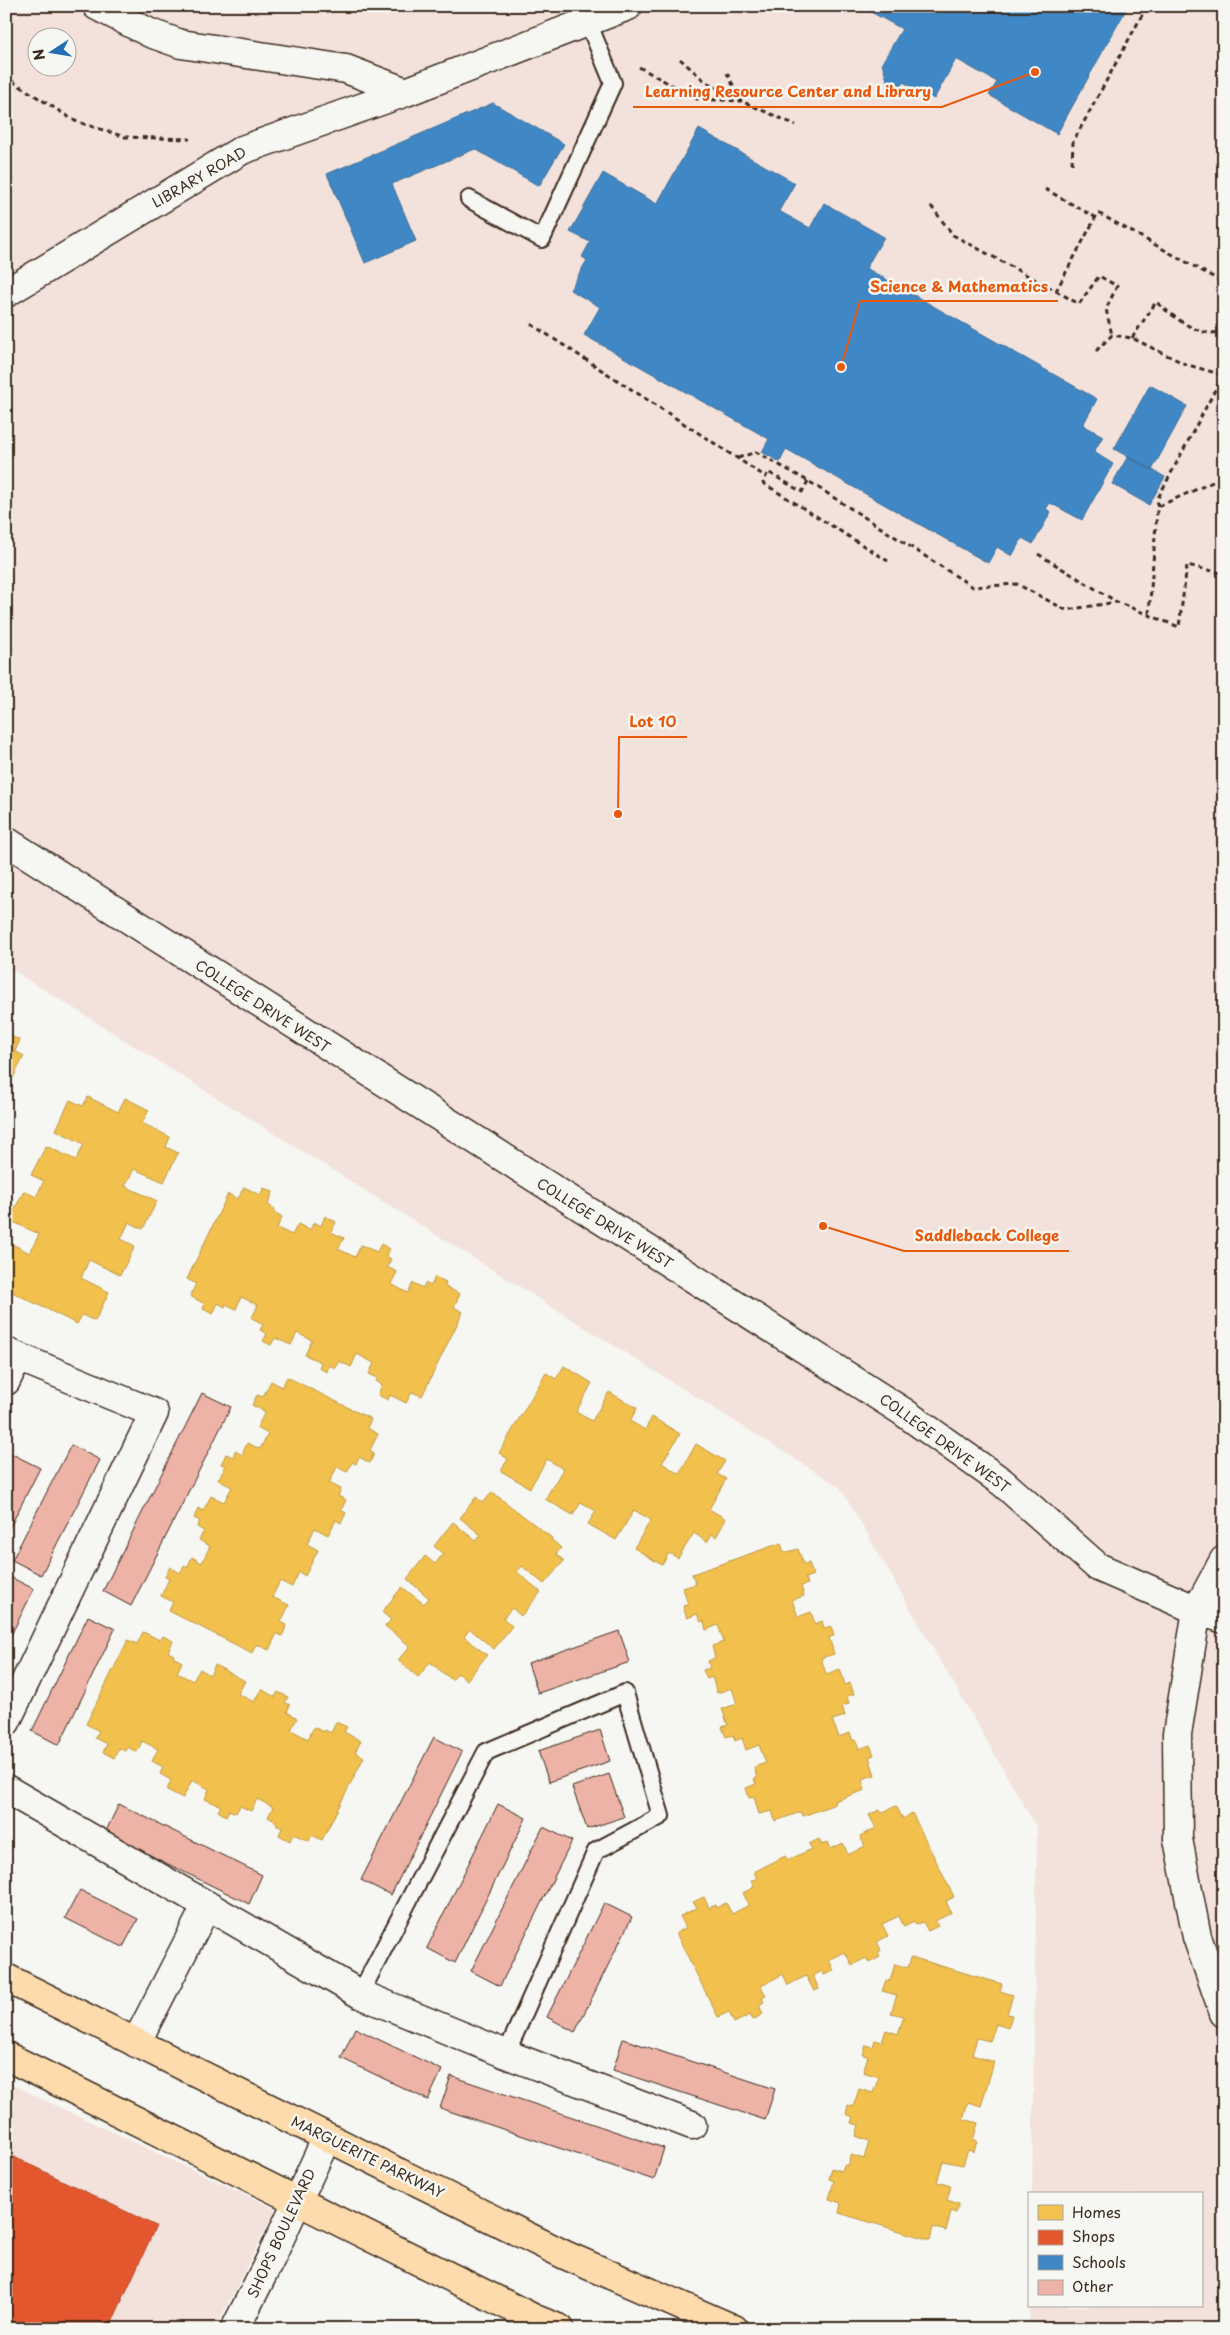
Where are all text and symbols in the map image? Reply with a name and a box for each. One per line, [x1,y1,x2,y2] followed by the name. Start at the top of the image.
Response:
[28,28,78,78] north arrow
[27,47,50,62] text: N
[633,77,942,107] callout: Learning Resource Center and Library
[645,79,931,102] text: Learning Resource Center and Library
[148,141,250,213] street label: LIBRARY ROAD
[860,271,1058,301] callout: Science & Mathematics
[870,274,1048,297] text: Science & Mathematics
[619,707,687,737] callout: Lot 10
[630,709,677,732] text: Lot 10
[191,954,335,1058] street label: COLLEGE DRIVE WEST
[533,1172,678,1274] street label: COLLEGE DRIVE WEST
[904,1221,1069,1251] callout: Saddleback College
[915,1223,1059,1246] text: Saddleback College
[875,1388,1015,1498] street label: COLLEGE DRIVE WEST
[288,2111,448,2203] street label: MARGUERITE PARKWAY
[242,2165,320,2301] street label: SHOPS BOULEVARD
[1028,2192,1202,2308] legend
[1072,2200,1121,2223] text: Homes
[1072,2224,1115,2247] text: Shops
[1072,2250,1126,2273] text: Schools
[1072,2274,1113,2297] text: Other

